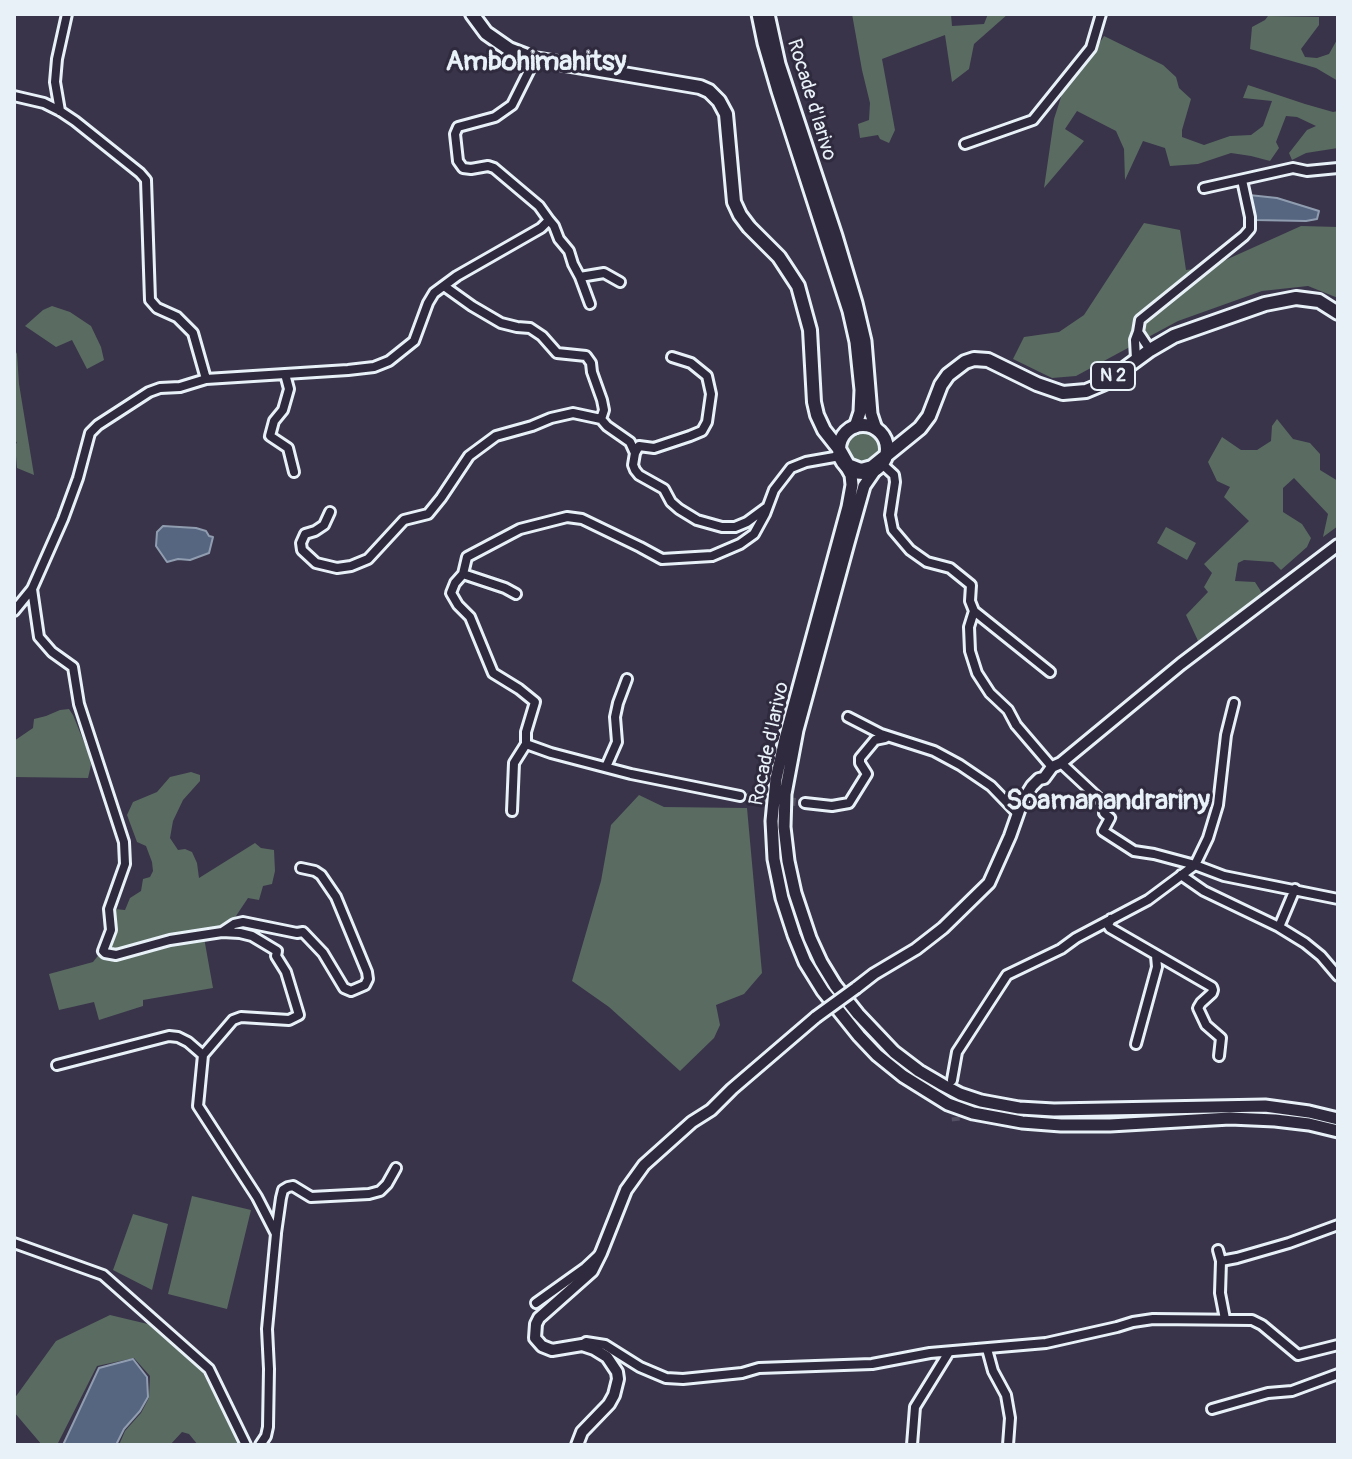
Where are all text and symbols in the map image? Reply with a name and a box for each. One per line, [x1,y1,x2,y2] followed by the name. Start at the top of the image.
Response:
[781,36,841,164] street label: Rocade d'Iarivo
[445,46,627,80] district label: Ambohimahitsy
[1091,362,1135,390] road number: N 2
[745,680,795,808] street label: Rocade d'Iarivo
[1006,785,1210,819] district label: Soamanandrariny

